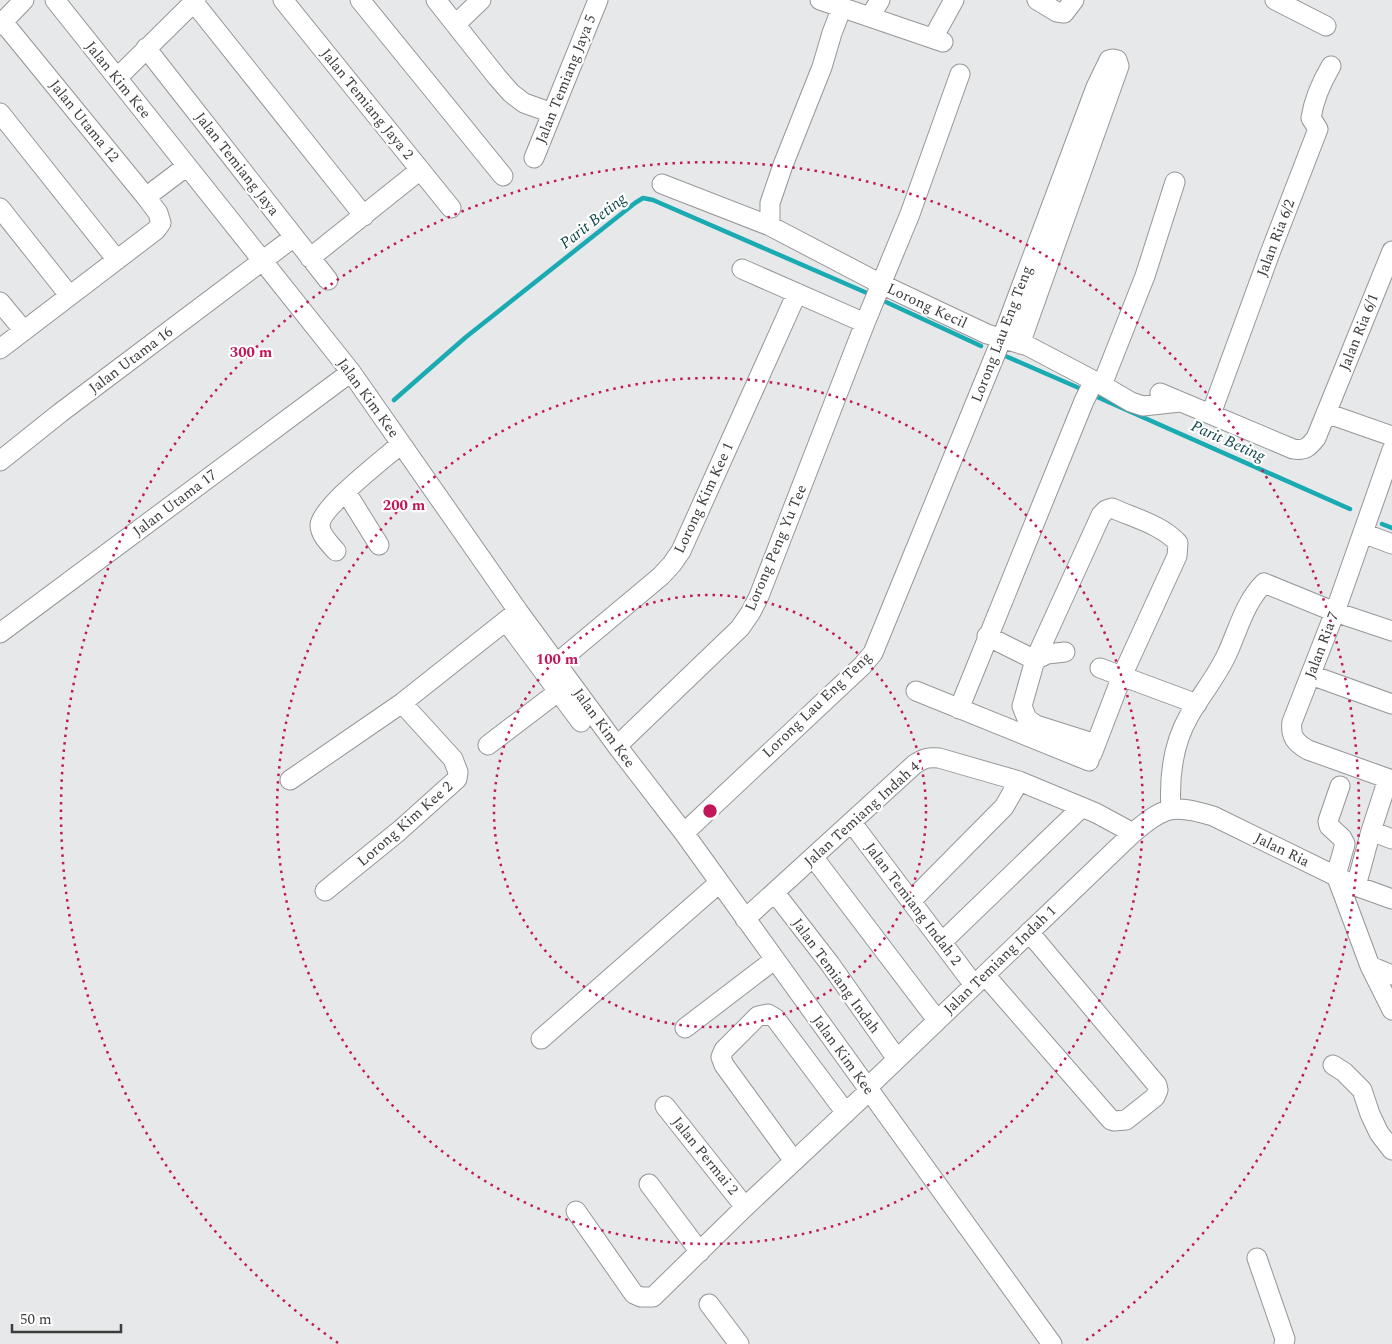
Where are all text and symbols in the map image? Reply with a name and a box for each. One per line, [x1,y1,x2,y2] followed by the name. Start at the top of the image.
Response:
[530,11,602,147] street label: Jalan Temiang Jaya 5
[80,36,156,124] street label: Jalan Kim Kee
[315,43,419,165] street label: Jalan Temiang Jaya 2
[43,75,125,167] street label: Jalan Utama 12
[189,107,285,221] street label: Jalan Temiang Jaya
[555,187,632,255] water label: Parit Beting
[1251,196,1301,280] street label: Jalan Ria 6/2
[965,262,1039,406] street label: Lorong Lau Eng Teng
[883,277,971,335] street label: Lorong Kecil
[1333,290,1385,374] street label: Jalan Ria 6/1
[84,320,178,399] street label: Jalan Utama 16
[230,341,273,364] text: 300 m
[331,353,405,443] street label: Jalan Kim Kee
[1187,414,1270,468] water label: Parit Beting
[668,439,740,557] street label: Lorong Kim Kee 1
[128,464,222,542] street label: Jalan Utama 17
[739,481,813,615] street label: Lorong Peng Yu Tee
[383,494,426,517] text: 200 m
[1299,608,1345,682] street label: Jalan Ria 7
[757,646,877,764] street label: Lorong Lau Eng Teng
[536,648,579,671] text: 100 m
[567,683,641,773] street label: Jalan Kim Kee
[799,755,925,872] street label: Jalan Temiang Indah 4
[352,776,458,872] street label: Lorong Kim Kee 2
[701,802,719,820] centre of rings
[1251,827,1314,874] street label: Jalan Ria
[859,838,967,970] street label: Jalan Temiang Indah 2
[938,900,1062,1020] street label: Jalan Temiang Indah 1
[786,913,886,1039] street label: Jalan Temiang Indah
[806,1010,880,1100] street label: Jalan Kim Kee
[666,1112,744,1200] street label: Jalan Permai 2
[12,1302,121,1334] scale bar
[20,1308,52,1331] text: 50 m

